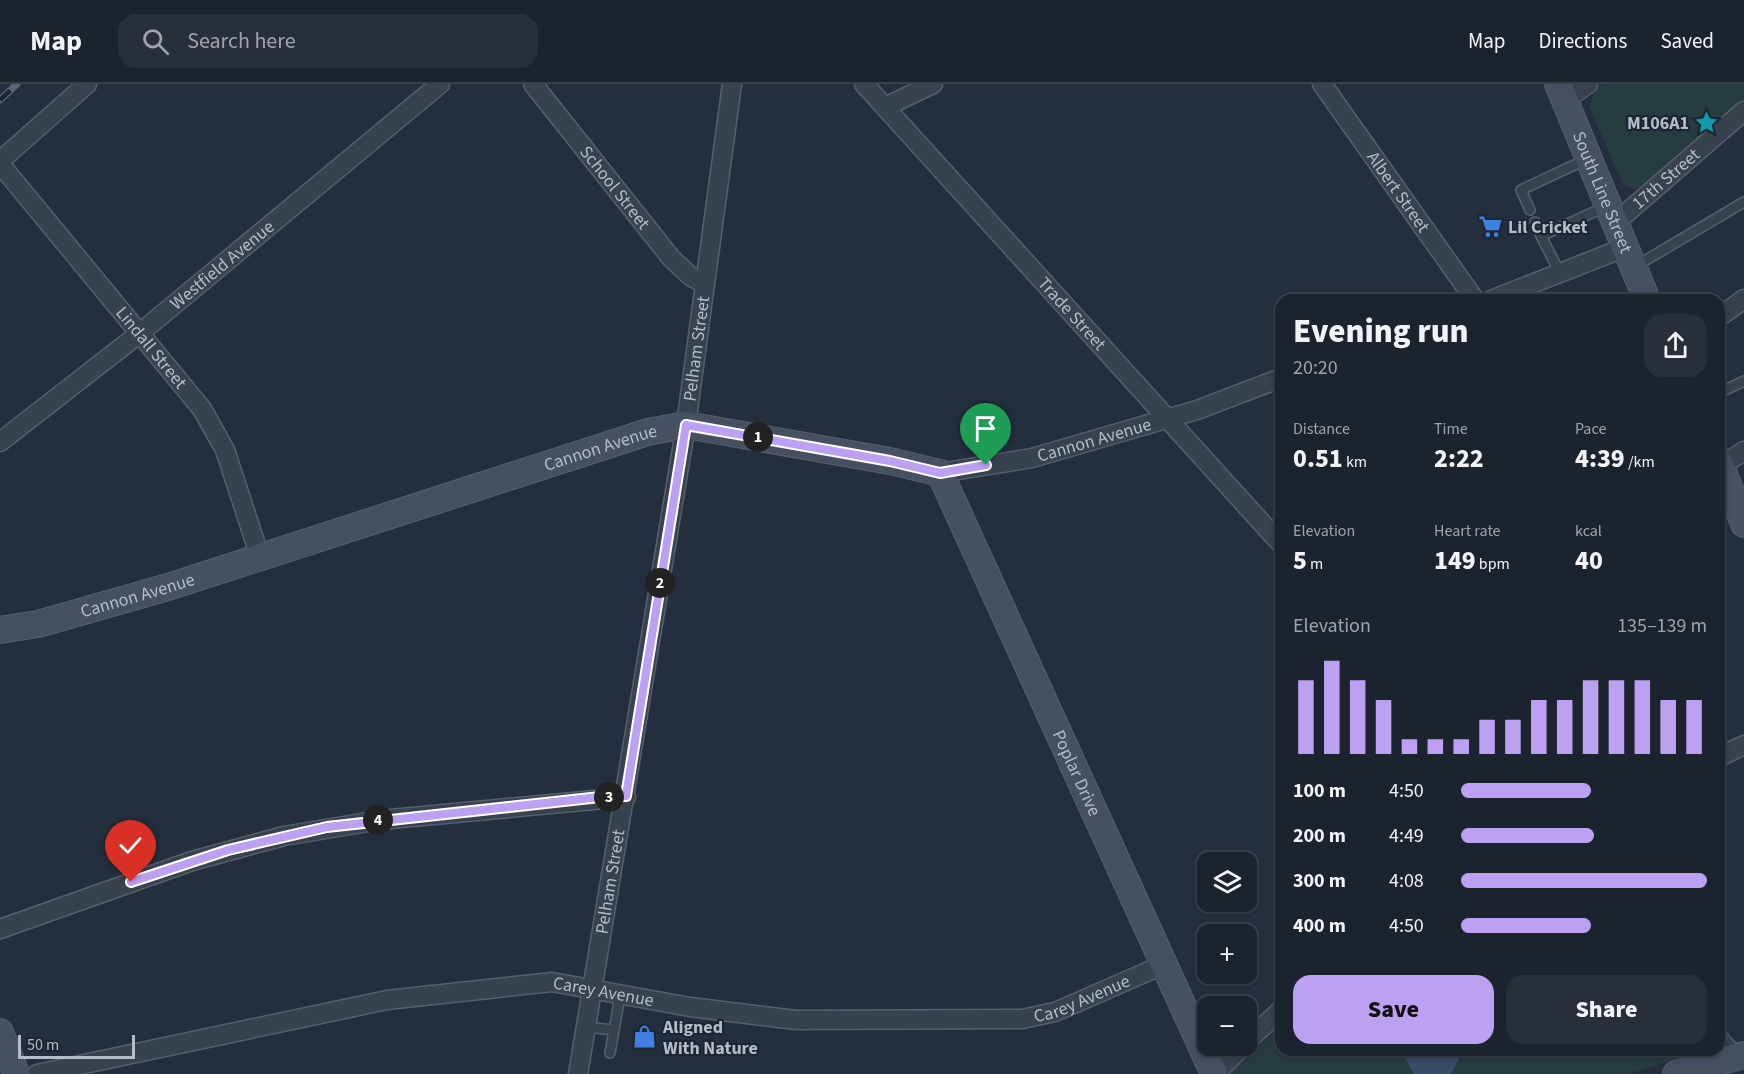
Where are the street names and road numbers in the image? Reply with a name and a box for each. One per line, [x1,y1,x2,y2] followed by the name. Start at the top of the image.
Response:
[1566,128,1638,257] street label: South Line Street
[574,141,656,235] street label: School Street
[1627,143,1706,216] street label: 17th Street
[1360,146,1435,238] street label: Albert Street
[165,215,280,316] street label: Westfield Avenue
[1032,272,1112,356] street label: Trade Street
[677,295,716,403] street label: Pelham Street
[110,301,192,395] street label: Lindall Street
[1034,412,1154,469] street label: Cannon Avenue
[541,419,659,478] street label: Cannon Avenue
[78,567,198,624] street label: Cannon Avenue
[1046,726,1107,820] street label: Poplar Drive
[589,827,632,936] street label: Pelham Street
[1031,969,1134,1029] street label: Carey Avenue
[551,970,656,1013] street label: Carey Avenue

